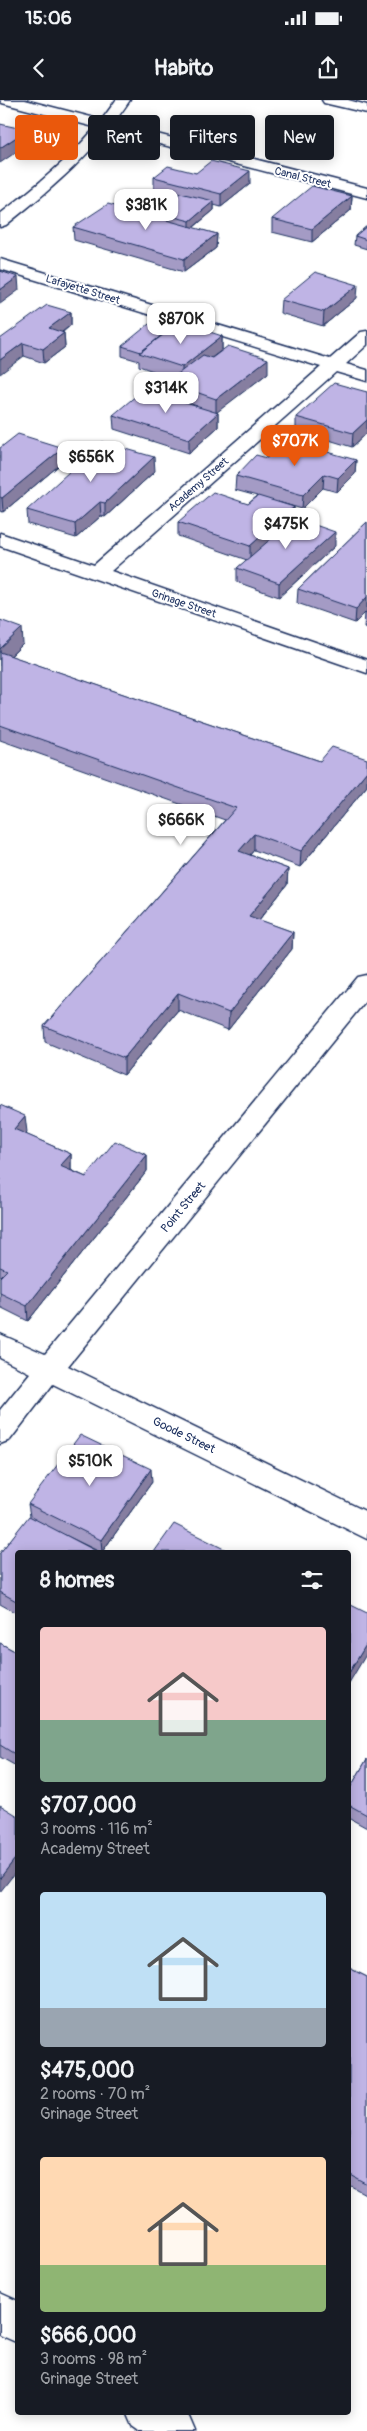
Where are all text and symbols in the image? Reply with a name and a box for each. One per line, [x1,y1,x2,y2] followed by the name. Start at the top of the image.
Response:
[25,6,72,30] text: 15:06
[25,54,53,82] icon: back
[154,54,213,82] text: Habito
[314,54,342,82] icon: share
[15,115,78,160] chip: Buy
[88,115,160,160] chip: Rent
[170,115,255,160] chip: Filters
[265,115,334,160] chip: New
[273,164,333,191] street label: Canal Street
[111,188,181,231] pin: $381K
[125,195,167,215] text: $381K
[44,272,122,307] street label: Lafayette Street
[146,302,216,345] pin: $870K
[158,309,204,329] text: $870K
[131,372,201,414] pin: $314K
[145,378,187,398] text: $314K
[260,424,330,467] pin: $707K
[272,431,318,451] text: $707K
[56,440,126,483] pin: $656K
[68,447,114,467] text: $656K
[166,454,231,514] street label: Academy Street
[251,508,321,550] pin: $475K
[264,514,308,534] text: $475K
[150,586,218,621] street label: Grinage Street
[146,804,216,846] pin: $666K
[158,810,204,830] text: $666K
[158,1179,209,1236] street label: Point Street
[150,1414,218,1457] street label: Goode Street
[55,1444,125,1487] pin: $510K
[68,1451,112,1471] text: $510K
[298,1566,326,1594] icon: filters
[40,1567,114,1594] text: 8 homes
[138,1659,228,1749] icon: home
[40,1792,136,1819] text: $707,000
[40,1819,153,1839] text: 3 rooms · 116 m²
[40,1839,150,1859] text: Academy Street
[138,1924,228,2014] icon: home
[40,2057,134,2084] text: $475,000
[40,2084,150,2104] text: 2 rooms · 70 m²
[40,2104,138,2124] text: Grinage Street
[138,2189,228,2279] icon: home
[40,2322,136,2349] text: $666,000
[40,2349,147,2369] text: 3 rooms · 98 m²
[40,2369,138,2389] text: Grinage Street

